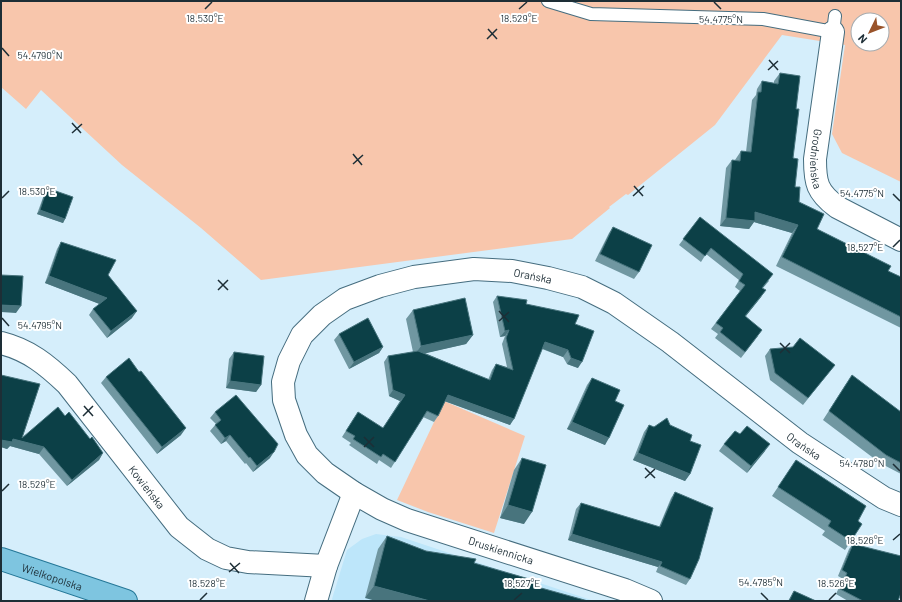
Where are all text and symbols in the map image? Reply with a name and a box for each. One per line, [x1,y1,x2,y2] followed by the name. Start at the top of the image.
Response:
[186,12,224,24] text: 18.530°E
[500,12,538,24] text: 18.529°E
[850,12,890,52] north arrow
[699,13,743,25] text: 54.4775°N
[855,32,870,46] text: N
[18,49,62,61] text: 54.4790°N
[808,128,826,190] street label: Grodnieńska
[18,185,56,197] text: 18.530°E
[840,187,884,199] text: 54.4775°N
[847,241,883,253] text: 18.527°E
[513,265,554,285] street label: Orańska
[18,319,62,331] text: 54.4795°N
[785,429,824,462] street label: Orańska
[840,457,884,469] text: 54.4780°N
[126,462,168,511] street label: Kowieńska
[18,478,56,490] text: 18.529°E
[467,533,535,567] street label: Druskiennicka
[847,534,884,546] text: 18.526°E
[20,560,84,592] street label: Wielkopolska
[739,576,783,588] text: 54.4785°N
[188,577,226,589] text: 18.528°E
[504,577,540,589] text: 18.527°E
[818,577,855,589] text: 18.526°E

